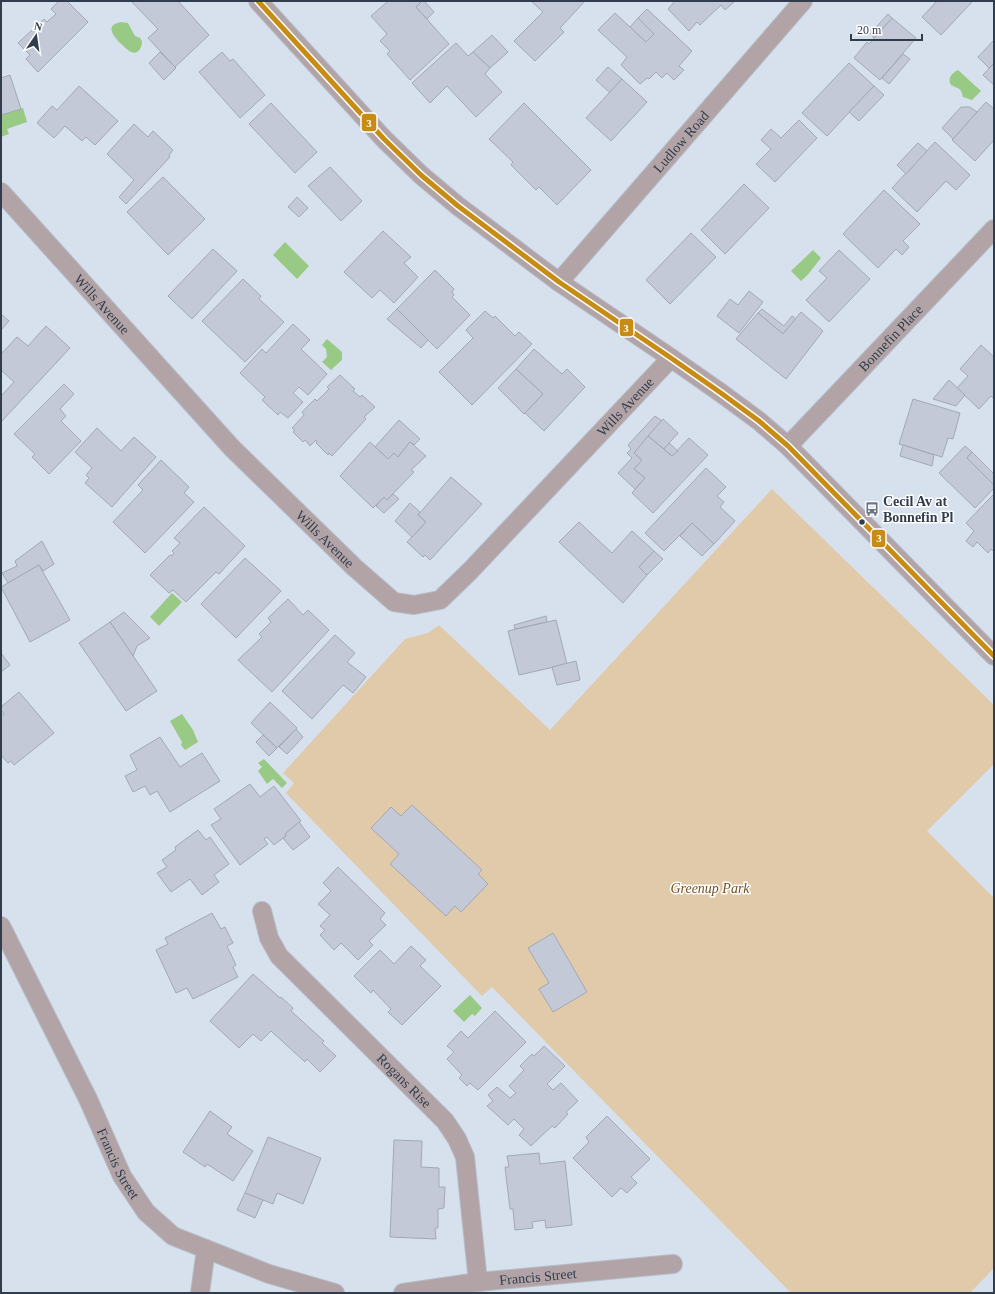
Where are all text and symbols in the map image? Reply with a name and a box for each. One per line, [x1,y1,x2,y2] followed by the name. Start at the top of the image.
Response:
[16,16,56,56] north arrow
[851,16,922,42] scale bar
[33,20,44,33] text: N
[857,23,882,37] text: 20 m
[650,108,712,175] street label: Ludlow Road
[361,113,377,132] line badge: 3
[366,117,372,129] text: 3
[71,271,133,337] street label: Wills Avenue
[856,302,926,374] street label: Bonnefin Place
[619,318,634,337] line badge: 3
[623,322,629,334] text: 3
[594,374,656,439] street label: Wills Avenue
[883,494,954,525] place label: Cecil Av at Bonnefin Pl
[864,501,880,517] bus stop icon: Cecil Av at Bonnefin Pl
[293,507,357,570] street label: Wills Avenue
[857,517,867,527] unlabelled marker
[871,529,886,548] line badge: 3
[876,532,882,544] text: 3
[670,881,750,896] park label: Greenup Park
[374,1050,434,1111] street label: Rogans Rise
[94,1126,143,1202] street label: Francis Street
[499,1265,577,1287] street label: Francis Street

